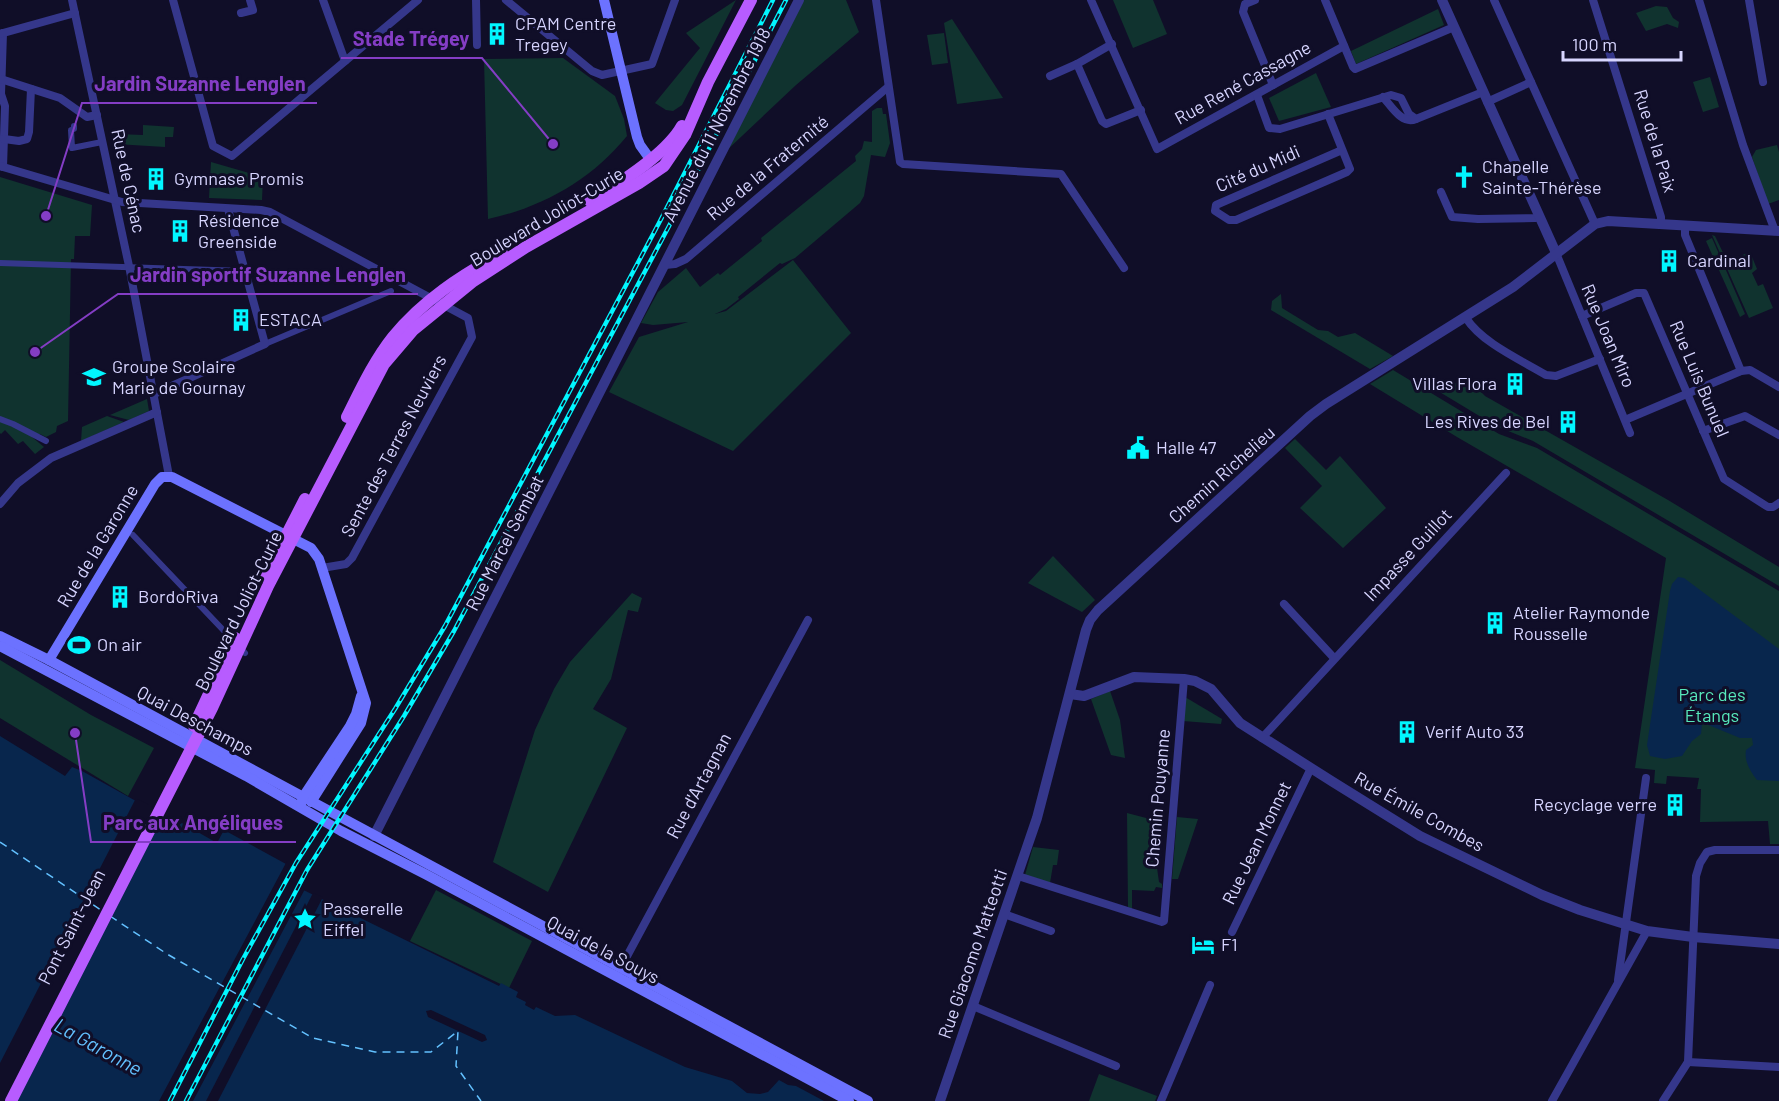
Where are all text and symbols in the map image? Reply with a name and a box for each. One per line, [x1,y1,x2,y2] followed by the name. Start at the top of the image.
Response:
[515,12,616,55] place label: CPAM Centre Tregey
[341,20,482,58] callout: Stade Trégey
[484,21,510,47] building icon: CPAM Centre Tregey
[658,24,775,225] street label: Avenue du 11 Novembre 1918
[1563,24,1682,62] scale bar
[353,26,469,50] text: Stade Trégey
[1572,33,1617,55] text: 100 m
[1171,36,1314,129] street label: Rue René Cassagne
[82,65,317,103] callout: Jardin Suzanne Lenglen
[94,71,306,95] text: Jardin Suzanne Lenglen
[1630,86,1682,195] street label: Rue de la Paix
[702,110,833,225] street label: Rue de la Fraternité
[107,127,151,235] street label: Rue de Cénac
[1212,140,1303,196] street label: Cité du Midi
[1482,155,1602,198] place label: Chapelle Sainte-Thérèse
[466,162,627,271] street label: Boulevard Joliot-Curie
[1451,164,1477,190] church icon: Chapelle Sainte-Thérèse
[143,166,169,192] building icon: Gymnase Promis
[174,167,304,189] place label: Gymnase Promis
[198,209,280,252] place label: Résidence Greenside
[167,218,193,244] building icon: Résidence Greenside
[1656,248,1682,274] building icon: Cardinal
[1687,249,1751,271] place label: Cardinal
[118,256,418,294] callout: Jardin sportif Suzanne Lenglen
[130,262,406,286] text: Jardin sportif Suzanne Lenglen
[1577,281,1641,391] street label: Rue Joan Miro
[228,307,254,333] building icon: ESTACA
[259,308,322,330] place label: ESTACA
[1666,317,1734,440] street label: Rue Luis Bunuel
[336,351,451,540] street label: Sente des Terres Neuviers
[112,355,246,398] place label: Groupe Scolaire Marie de Gournay
[81,364,107,390] school or university icon: Groupe Scolaire Marie de Gournay
[1502,371,1528,397] building icon: Villas Flora
[1412,372,1497,394] place label: Villas Flora
[1555,409,1581,435] building icon: Les Rives de Bel
[1425,410,1550,432] place label: Les Rives de Bel
[1164,421,1279,528] street label: Chemin Richelieu
[1125,435,1151,461] public building icon: Halle 47
[1156,436,1217,458] place label: Halle 47
[460,471,548,614] street label: Rue Marcel Sembat
[52,480,142,611] street label: Rue de la Garonne
[1359,503,1456,605] street label: Impasse Guillot
[190,527,286,694] street label: Boulevard Joliot-Curie
[107,584,133,610] building icon: BordoRiva
[138,585,218,607] place label: BordoRiva
[1513,601,1650,644] place label: Atelier Raymonde Rousselle
[1482,610,1508,636] building icon: Atelier Raymonde Rousselle
[66,632,92,658] sports icon: On air
[97,633,142,655] place label: On air
[134,680,257,760] street label: Quai Deschamps
[1678,683,1746,726] park label: Parc des Étangs
[1394,719,1420,745] building icon: Verif Auto 33
[1425,720,1524,742] place label: Verif Auto 33
[1140,728,1174,868] street label: Chemin Pouyanne
[661,729,735,842] street label: Rue d'Artagnan
[1351,766,1488,856] street label: Rue Émile Combes
[1217,777,1295,908] street label: Rue Jean Monnet
[1662,792,1688,818] building icon: Recyclage verre
[1533,793,1657,815] place label: Recyclage verre
[91,804,296,842] callout: Parc aux Angéliques
[103,810,283,834] text: Parc aux Angéliques
[33,865,110,988] street label: Pont Saint-Jean
[933,866,1011,1041] street label: Rue Giacomo Matteotti
[323,897,403,940] place label: Passerelle Eiffel
[292,906,318,932] place icon: Passerelle Eiffel
[544,910,663,988] street label: Quai de la Souys
[1190,932,1216,958] hotel icon: F1
[1221,933,1238,955] place label: F1
[51,1012,146,1080] water label: La Garonne

